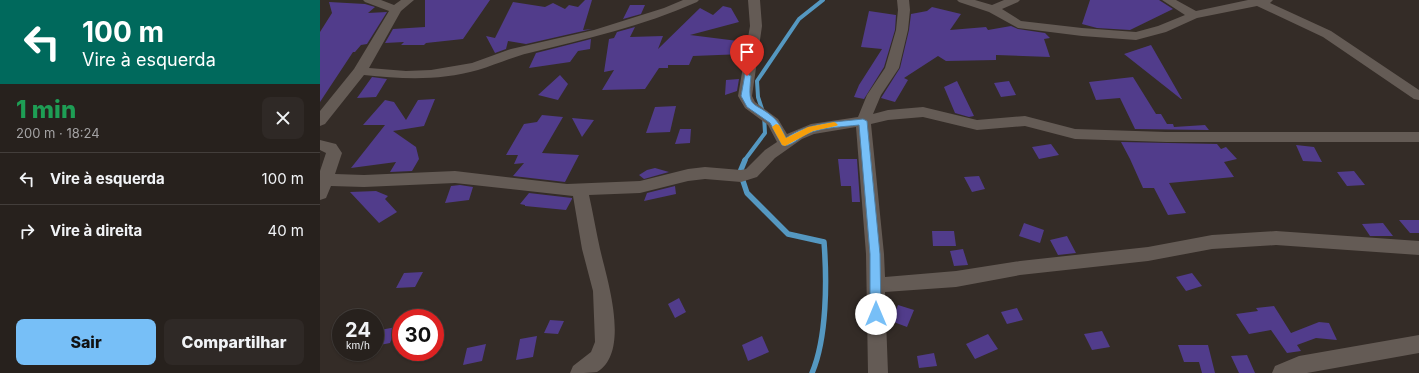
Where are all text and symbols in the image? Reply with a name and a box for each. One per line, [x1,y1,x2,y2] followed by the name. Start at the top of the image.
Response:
[82,15,164,49] text: 100 m
[16,16,68,68] icon: left
[730,35,764,76] pin
[736,41,758,63] icon: arrive
[82,49,216,70] text: Vire à esquerda
[16,95,76,124] text: 1 min
[262,97,304,139] button: close
[16,125,100,141] text: 200 m · 18:24
[16,168,38,190] icon: left
[50,169,165,188] text: Vire à esquerda
[262,169,304,188] text: 100 m
[16,220,38,242] icon: right
[50,221,142,240] text: Vire à direita
[267,221,304,240] text: 40 m
[855,293,897,335] position arrow
[392,309,444,361] speed limit sign: 30
[345,318,371,342] text: 24
[16,319,156,365] button: Sair
[164,319,304,365] button: Compartilhar
[346,339,370,351] text: km/h

